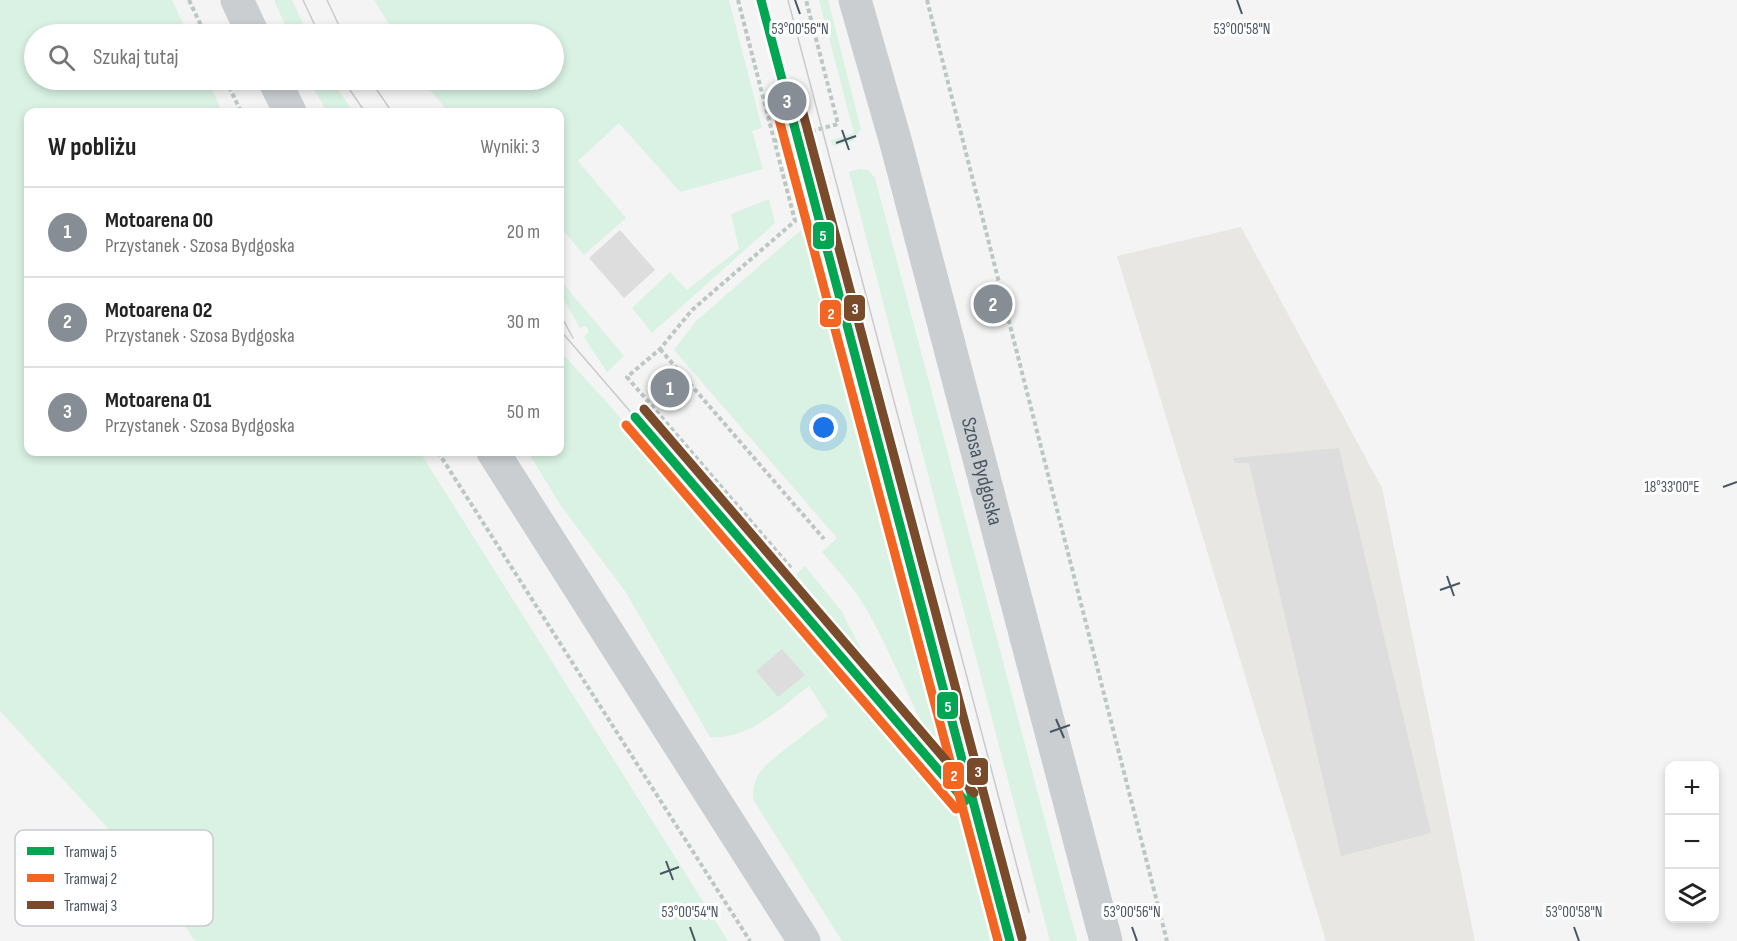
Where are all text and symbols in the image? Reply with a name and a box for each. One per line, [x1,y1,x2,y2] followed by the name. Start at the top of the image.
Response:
[771,20,829,39] text: 53°00'56"N
[1213,20,1271,39] text: 53°00'58"N
[24,24,564,90] search box
[45,41,78,74] icon: search
[93,44,179,71] text: Szukaj tutaj
[768,78,806,124] pin: 3
[48,132,136,163] text: W pobliżu
[480,135,540,159] text: Wyniki: 3
[105,207,213,234] text: Motoarena 00
[64,220,71,244] text: 1
[507,220,540,244] text: 20 m
[812,221,835,250] line badge: 5
[819,227,827,246] text: 5
[105,234,295,258] text: Przystanek · Szosa Bydgoska
[974,282,1012,326] pin: 2
[843,294,866,322] line badge: 3
[105,297,213,324] text: Motoarena 02
[819,299,842,328] line badge: 2
[851,300,859,319] text: 3
[827,305,835,324] text: 2
[63,310,72,334] text: 2
[507,310,540,334] text: 30 m
[105,324,295,348] text: Przystanek · Szosa Bydgoska
[650,366,690,410] pin: 1
[105,387,212,414] text: Motoarena 01
[63,400,72,424] text: 3
[507,400,540,424] text: 50 m
[809,413,838,442] your location
[105,414,295,438] text: Przystanek · Szosa Bydgoska
[956,414,1008,528] street label: Szosa Bydgoska
[1645,478,1699,497] text: 18°33'00"E
[936,691,959,720] line badge: 5
[944,698,952,717] text: 5
[966,757,989,786] line badge: 3
[942,761,965,790] line badge: 2
[1665,761,1719,923] map controls
[1665,761,1719,815] button: +
[974,763,982,782] text: 3
[950,767,958,786] text: 2
[1665,815,1719,869] button: −
[15,830,213,926] legend
[64,843,117,862] text: Tramwaj 5
[1665,869,1719,923] button: layers
[64,870,117,889] text: Tramwaj 2
[64,897,117,916] text: Tramwaj 3
[662,903,718,922] text: 53°00'54"N
[1103,903,1161,922] text: 53°00'56"N
[1545,903,1603,922] text: 53°00'58"N

